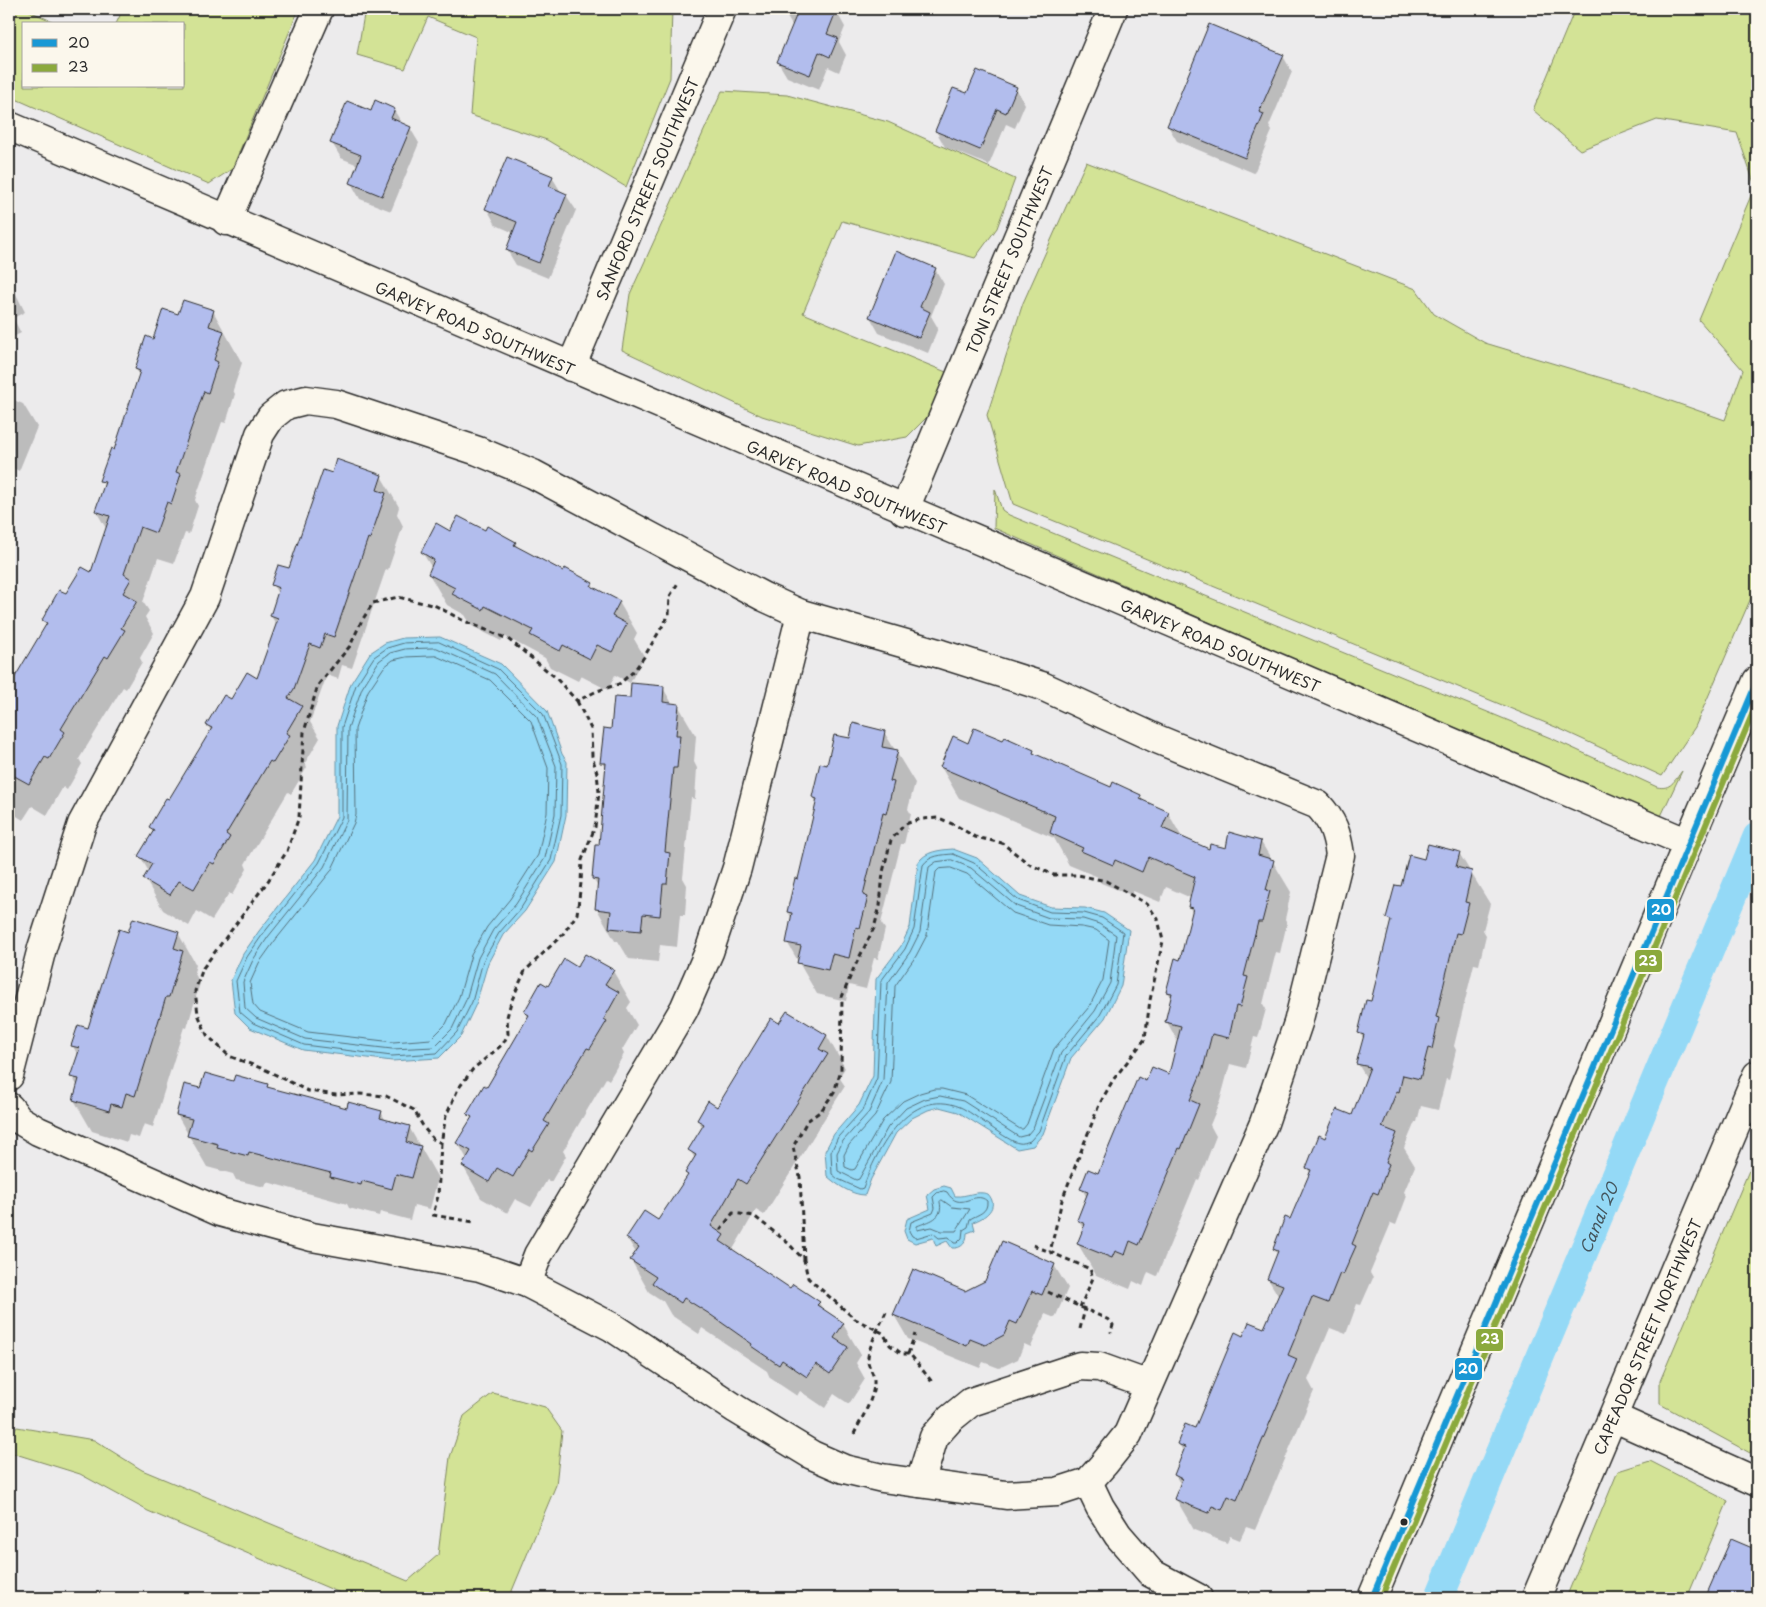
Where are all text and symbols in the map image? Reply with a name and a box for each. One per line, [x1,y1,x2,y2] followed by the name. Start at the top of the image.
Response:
[22,22,185,88] legend
[68,30,89,53] text: 20
[68,54,88,77] text: 23
[589,72,704,303] street label: SANFORD STREET SOUTHWEST
[959,162,1058,357] street label: TONI STREET SOUTHWEST
[372,274,579,381] street label: GARVEY ROAD SOUTHWEST
[744,433,951,539] street label: GARVEY ROAD SOUTHWEST
[1117,592,1325,698] street label: GARVEY ROAD SOUTHWEST
[1646,898,1675,922] line badge: 20
[1651,899,1671,920] text: 20
[1634,949,1663,973] line badge: 23
[1639,950,1657,971] text: 23
[1572,1178,1624,1257] water label: Canal 20
[1586,1214,1707,1458] street label: CAPEADOR STREET NORTHWEST
[1475,1328,1504,1352] line badge: 23
[1481,1328,1499,1349] text: 23
[1454,1357,1483,1381] line badge: 20
[1458,1358,1478,1379] text: 20
[1399,1517,1409,1527] unlabelled marker

